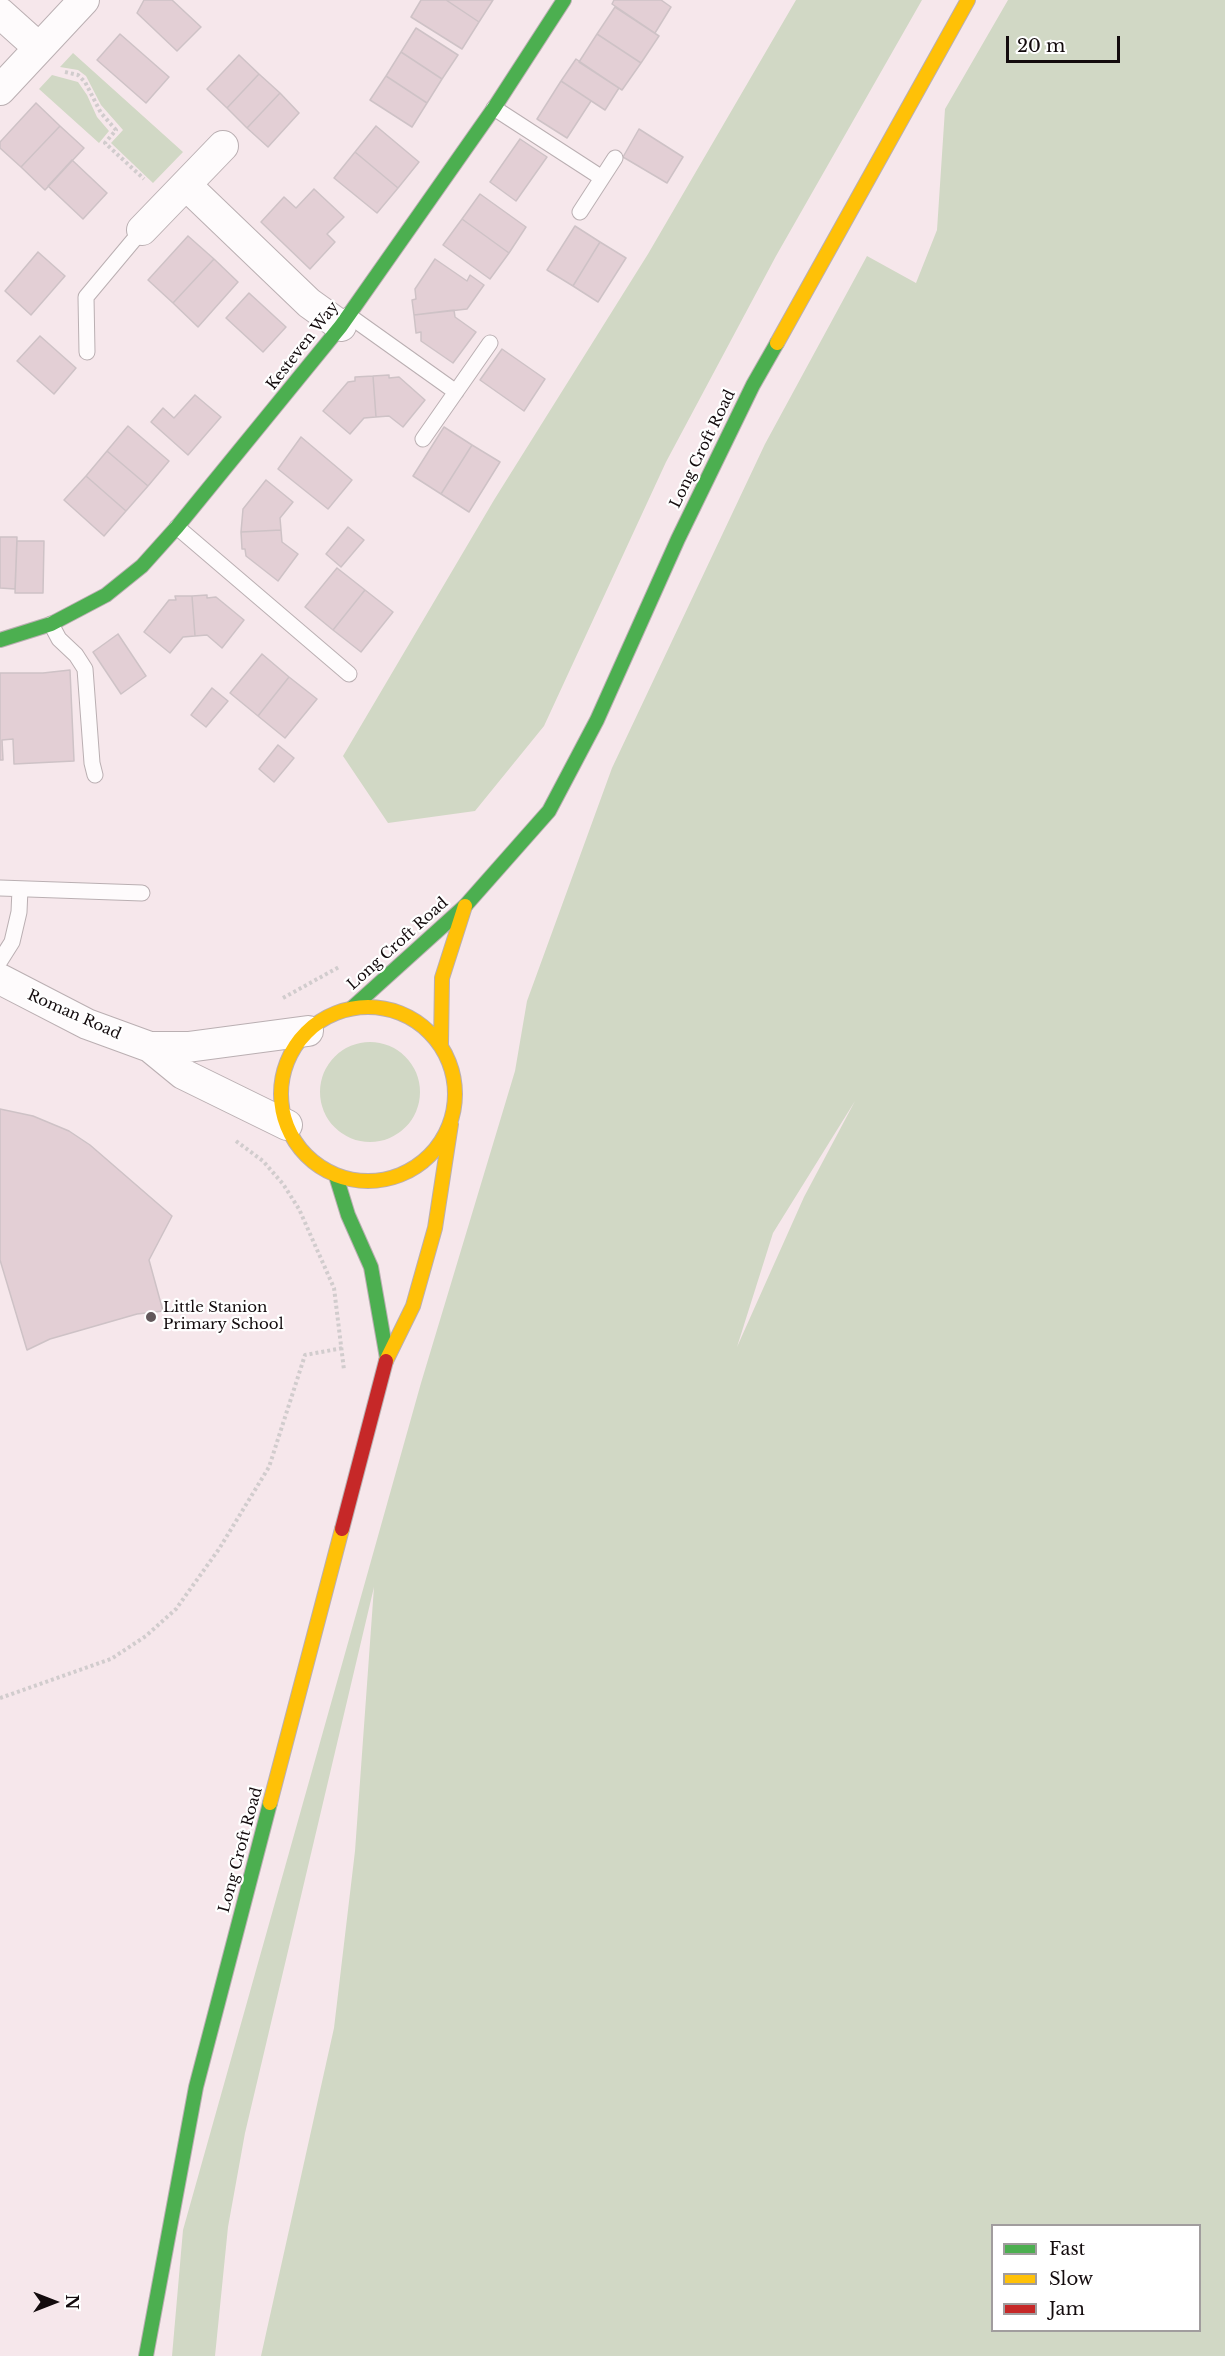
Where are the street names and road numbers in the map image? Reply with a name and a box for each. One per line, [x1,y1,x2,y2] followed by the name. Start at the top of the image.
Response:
[263,298,343,394] street label: Kesteven Way
[667,387,739,511] street label: Long Croft Road
[344,894,452,994] street label: Long Croft Road
[24,986,124,1044] street label: Roman Road
[216,1785,266,1915] street label: Long Croft Road

